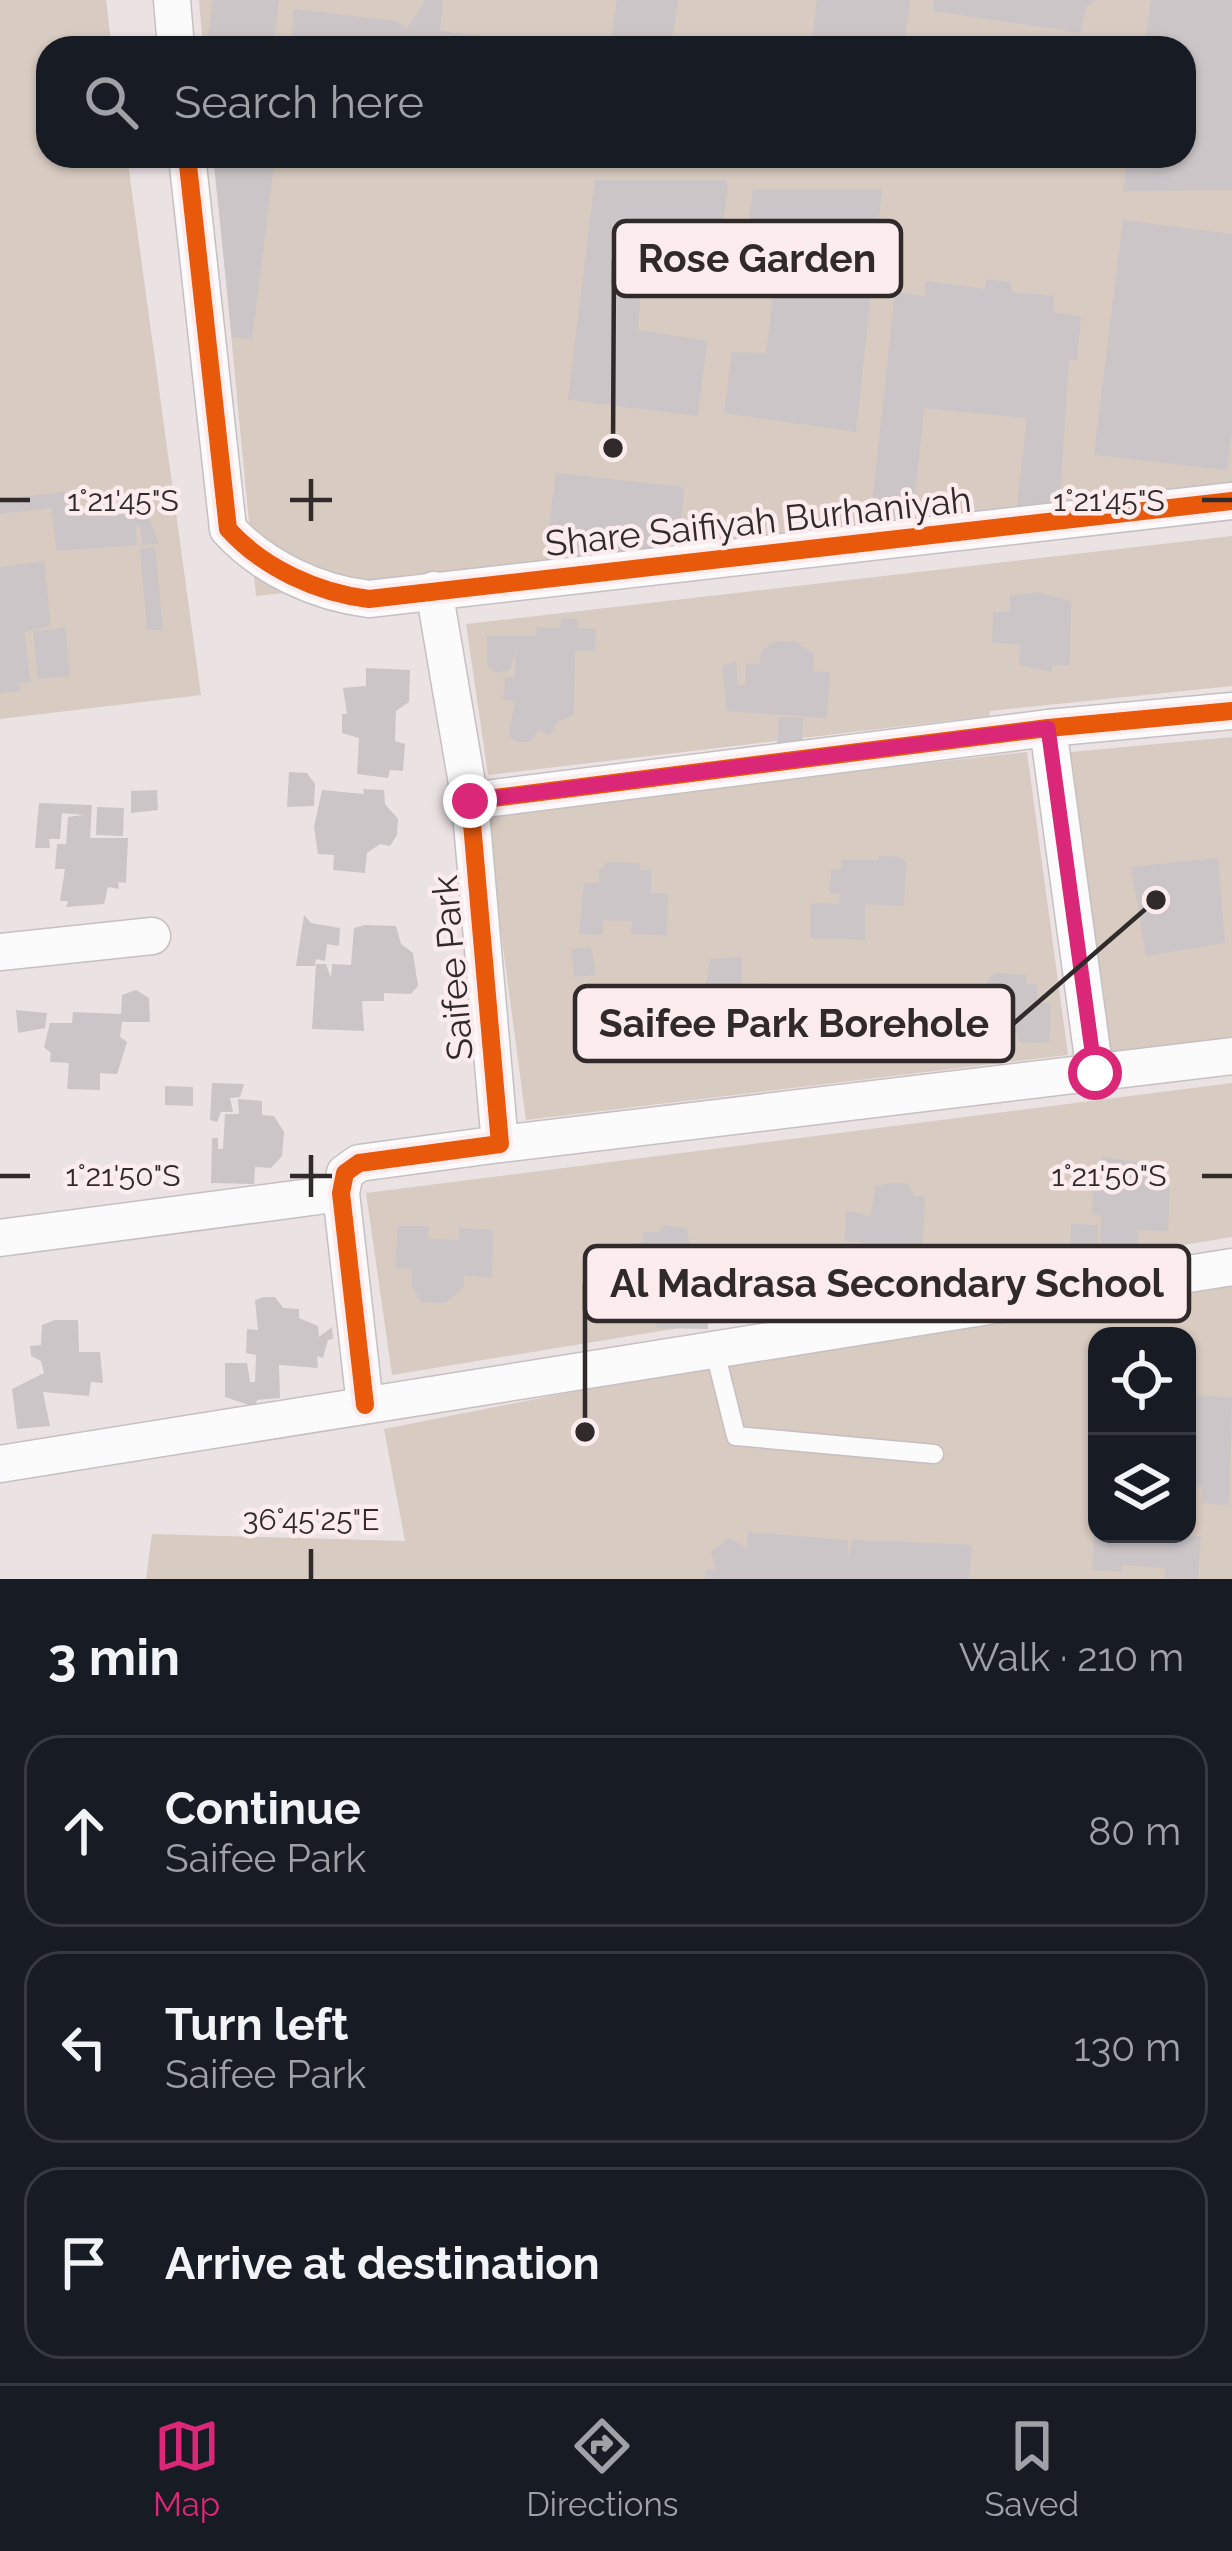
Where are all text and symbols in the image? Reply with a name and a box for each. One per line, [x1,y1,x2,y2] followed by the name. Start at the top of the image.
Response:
[36,36,1196,168] search box
[78,69,144,135] icon: search
[174,76,424,129] text: Search here
[614,221,901,296] callout: Rose Garden
[638,235,876,281] text: Rose Garden
[543,478,973,564] street label: Share Saifiyah Burhaniyah
[67,483,179,518] text: 1°21'45"S
[1053,483,1165,518] text: 1°21'45"S
[443,774,497,828] route end
[423,874,481,1062] street label: Saifee Park
[575,986,1013,1061] callout: Saifee Park Borehole
[599,1000,989,1046] text: Saifee Park Borehole
[1068,1046,1122,1100] route start
[66,1158,180,1193] text: 1°21'50"S
[1052,1158,1166,1193] text: 1°21'50"S
[585,1246,1189,1321] callout: Al Madrasa Secondary School
[610,1260,1165,1306] text: Al Madrasa Secondary School
[1088,1327,1196,1543] map controls
[1088,1327,1196,1435] button: locate
[1088,1435,1196,1543] button: layers
[242,1502,380,1537] text: 36°45'25"E
[48,1627,180,1687] text: 3 min
[959,1634,1184,1680] text: Walk · 210 m
[165,1782,361,1835] text: Continue
[51,1798,117,1864] icon: ahead
[1088,1808,1181,1854] text: 80 m
[165,1835,366,1881] text: Saifee Park
[165,1998,348,2051] text: Turn left
[51,2014,117,2080] icon: left
[1074,2024,1181,2070] text: 130 m
[165,2051,366,2097] text: Saifee Park
[51,2230,117,2296] icon: arrive
[165,2237,600,2290] text: Arrive at destination
[153,2413,220,2524] tab: Map
[526,2413,679,2524] tab: Directions
[985,2413,1079,2524] tab: Saved

